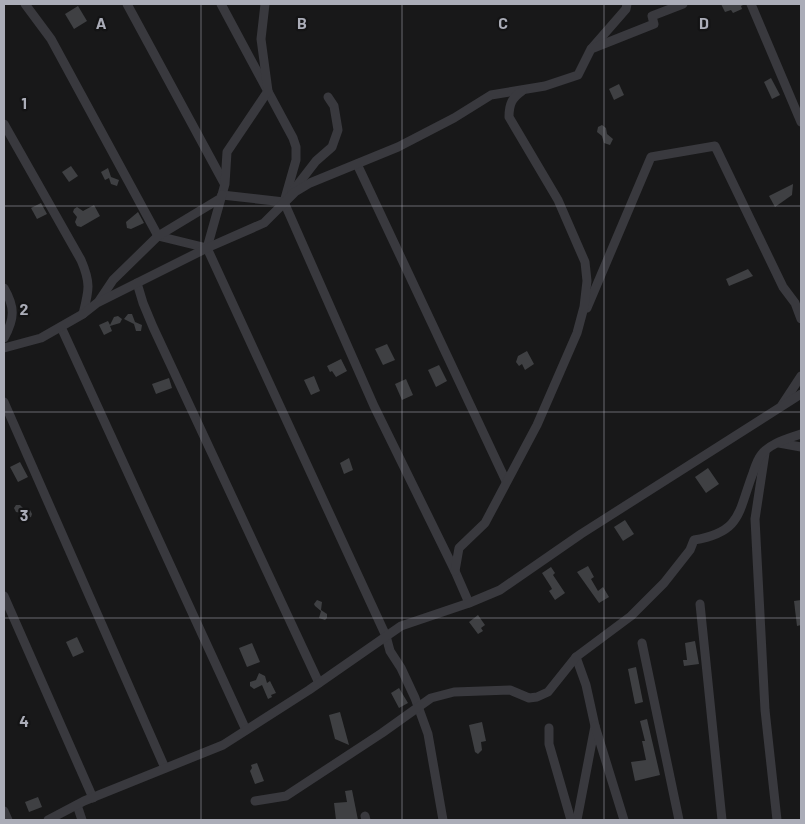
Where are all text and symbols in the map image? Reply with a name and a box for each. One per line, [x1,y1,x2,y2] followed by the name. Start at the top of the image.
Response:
[96,13,107,32] text: A
[297,13,307,32] text: B
[498,13,508,32] text: C
[699,13,709,32] text: D
[21,93,27,112] text: 1
[20,299,29,318] text: 2
[20,505,28,524] text: 3
[19,711,29,730] text: 4

